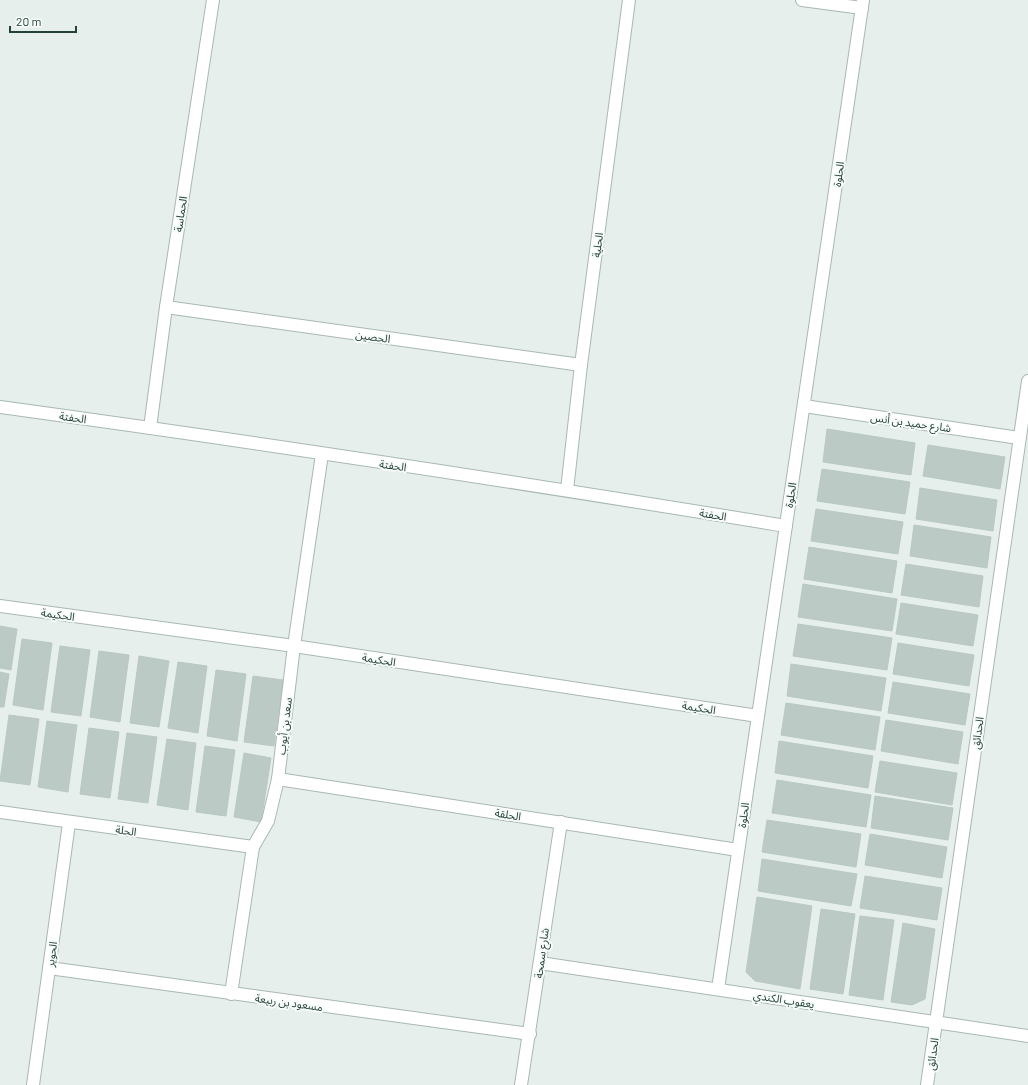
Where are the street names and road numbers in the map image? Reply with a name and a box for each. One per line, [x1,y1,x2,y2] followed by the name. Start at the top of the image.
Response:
[830,161,847,188] street label: الحلوة
[171,195,189,233] street label: الحماسة
[589,232,606,259] street label: الحلية
[355,327,391,346] street label: الحصين
[59,409,87,425] street label: الحفتة
[870,410,953,436] street label: شارع حميد بن أنس
[379,457,407,473] street label: الحفتة
[782,481,799,509] street label: الحلوة
[698,505,728,523] street label: الحفتة
[40,605,76,624] street label: الحكيمة
[361,650,397,669] street label: الحكيمة
[274,696,295,756] street label: سعد بن أيوب
[681,698,717,717] street label: الحكيمة
[968,716,987,750] street label: الحدائق
[735,802,752,829] street label: الحلوة
[494,806,522,822] street label: الحلقة
[115,822,137,838] street label: الحلة
[531,926,553,979] street label: شارع سمحة
[43,941,60,969] street label: الحوير
[752,988,816,1014] street label: يعقوب الكندي
[254,991,324,1014] street label: مسعود بن ربيعة
[923,1037,942,1071] street label: الحدائق

